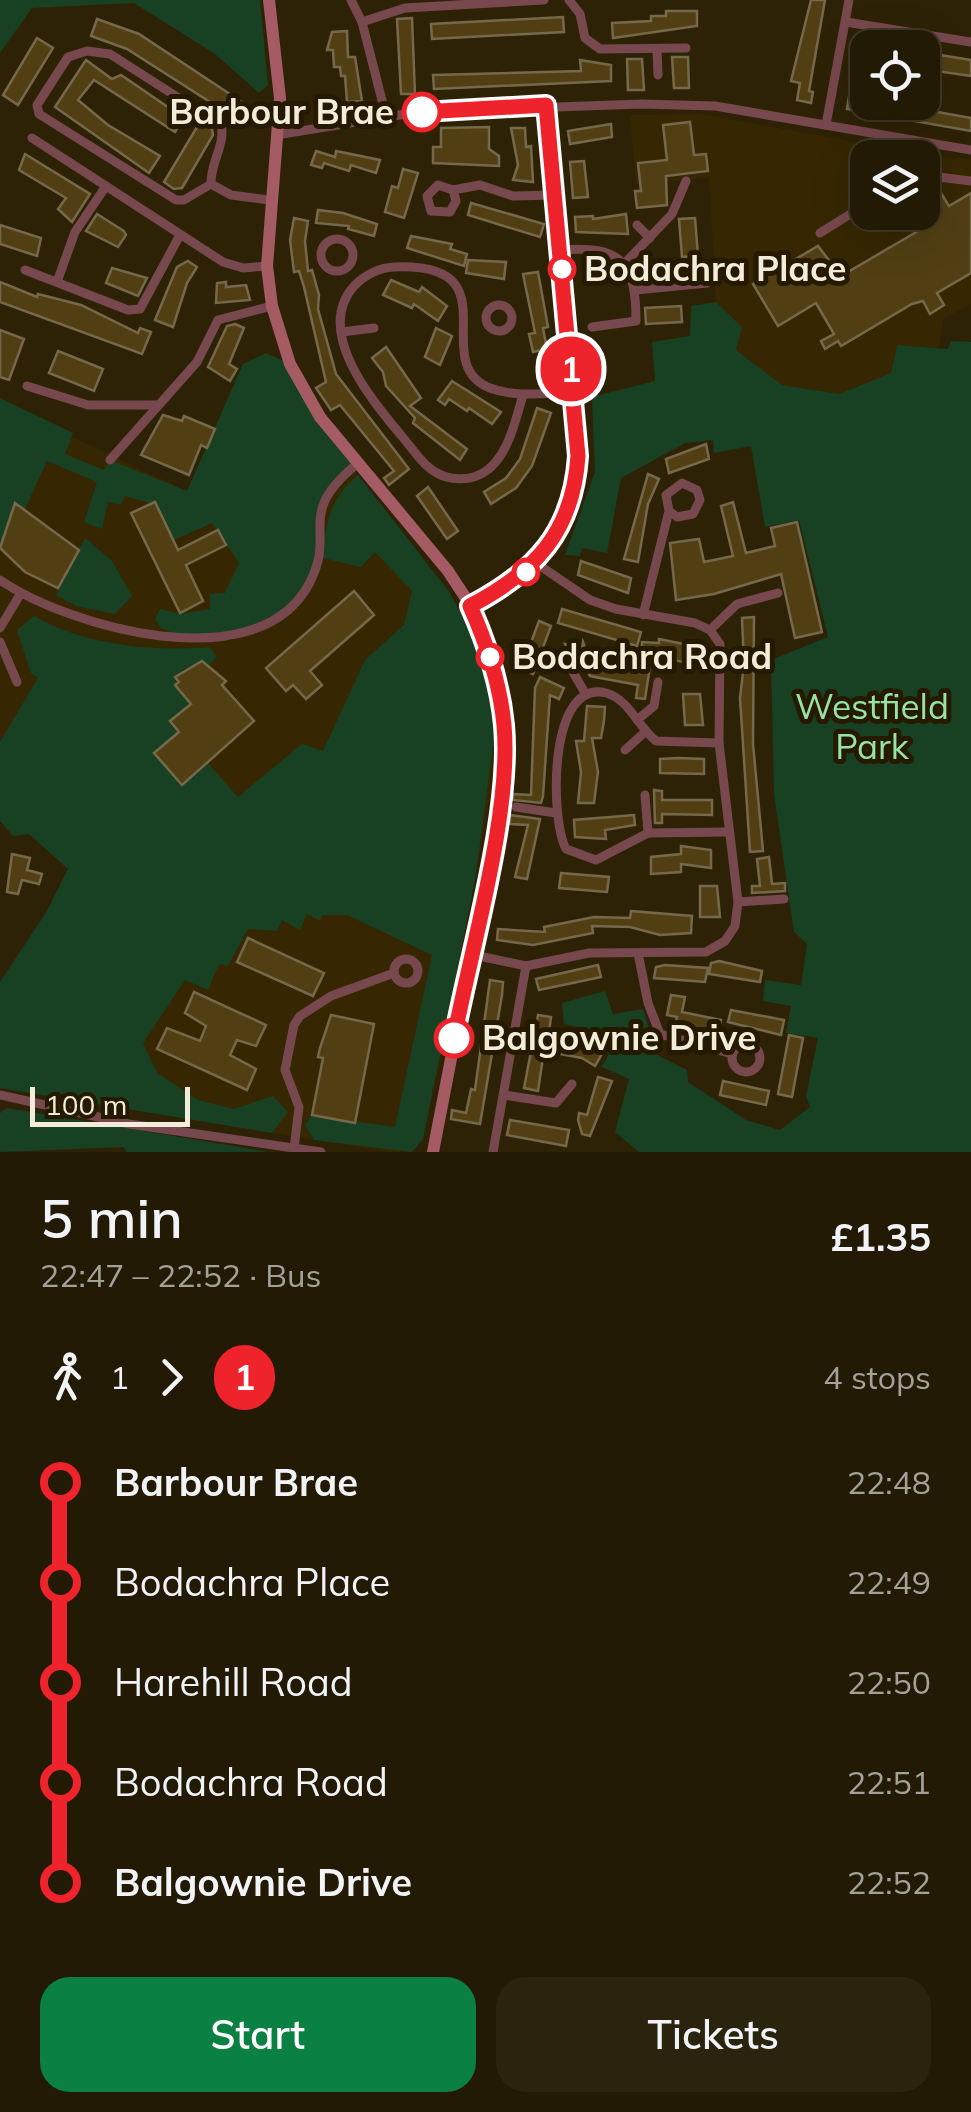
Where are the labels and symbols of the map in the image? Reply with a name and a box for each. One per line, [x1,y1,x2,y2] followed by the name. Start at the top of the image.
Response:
[169,89,394,133] place label: Barbour Brae
[403,93,441,131] marker: Barbour Brae
[584,246,847,290] place label: Bodachra Place
[549,256,575,282] marker: Bodachra Place
[538,336,604,402] line badge: 1
[513,559,539,585] unlabelled marker
[512,634,772,678] place label: Bodachra Road
[477,644,503,670] marker: Bodachra Road
[795,684,949,768] park label: Westfield Park
[482,1015,756,1059] place label: Balgownie Drive
[435,1019,473,1057] marker: Balgownie Drive
[30,1082,190,1126] scale bar

